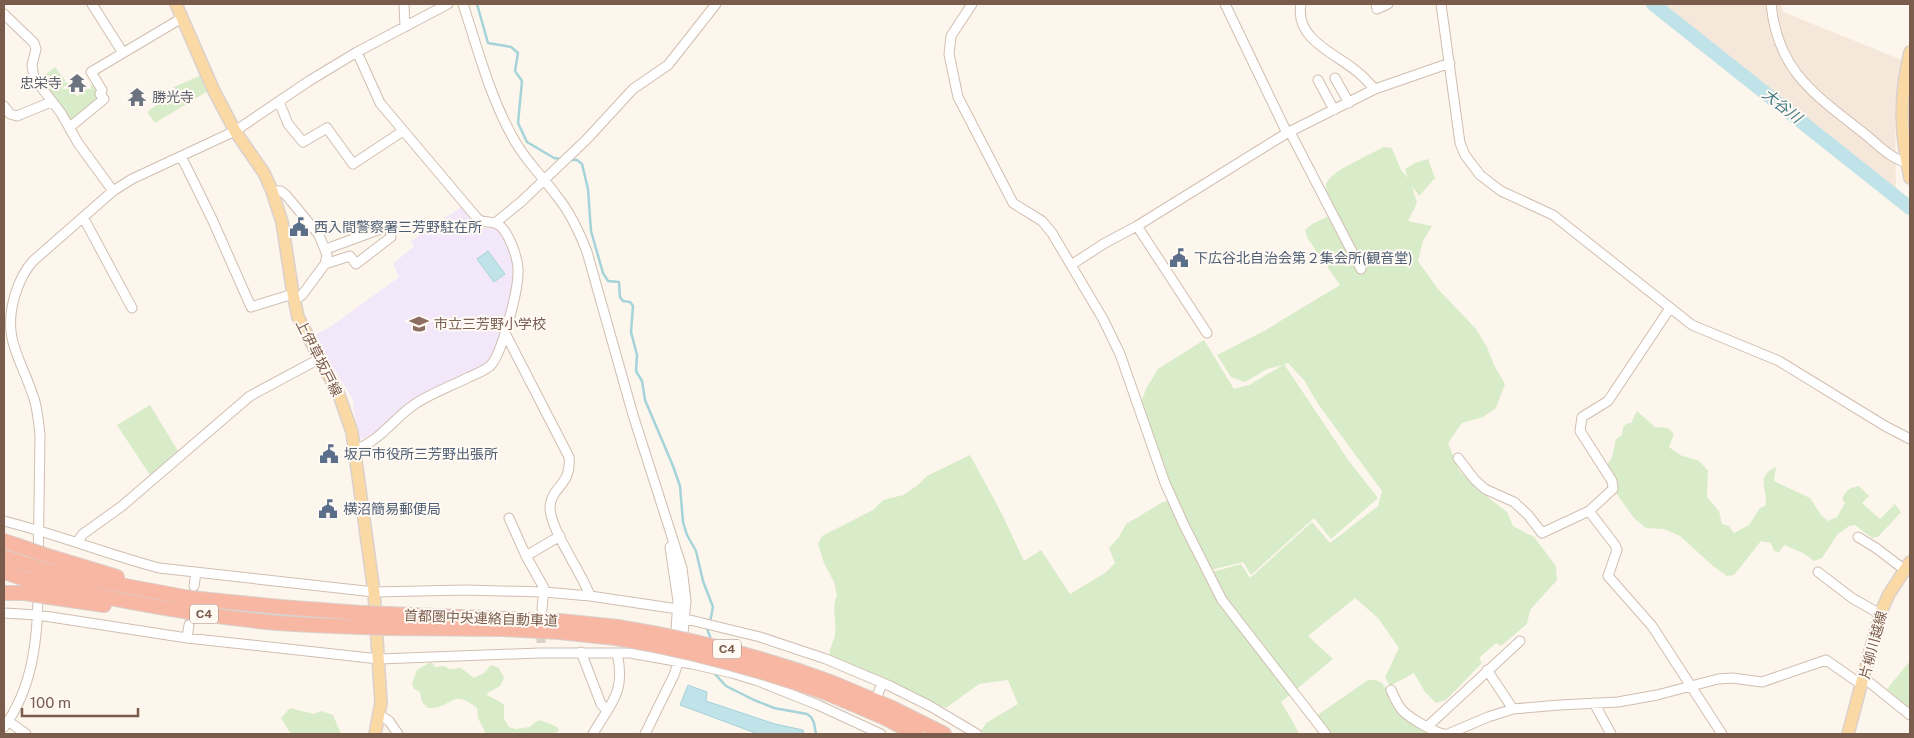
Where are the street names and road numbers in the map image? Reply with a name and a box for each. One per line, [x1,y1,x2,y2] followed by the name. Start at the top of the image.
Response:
[293,317,345,399] street label: 上伊草坂戸線
[190,604,218,624] road number: C4
[404,607,558,629] street label: 首都圏中央連絡自動車道
[1856,609,1890,681] street label: 片柳川越線
[713,640,741,659] road number: C4

